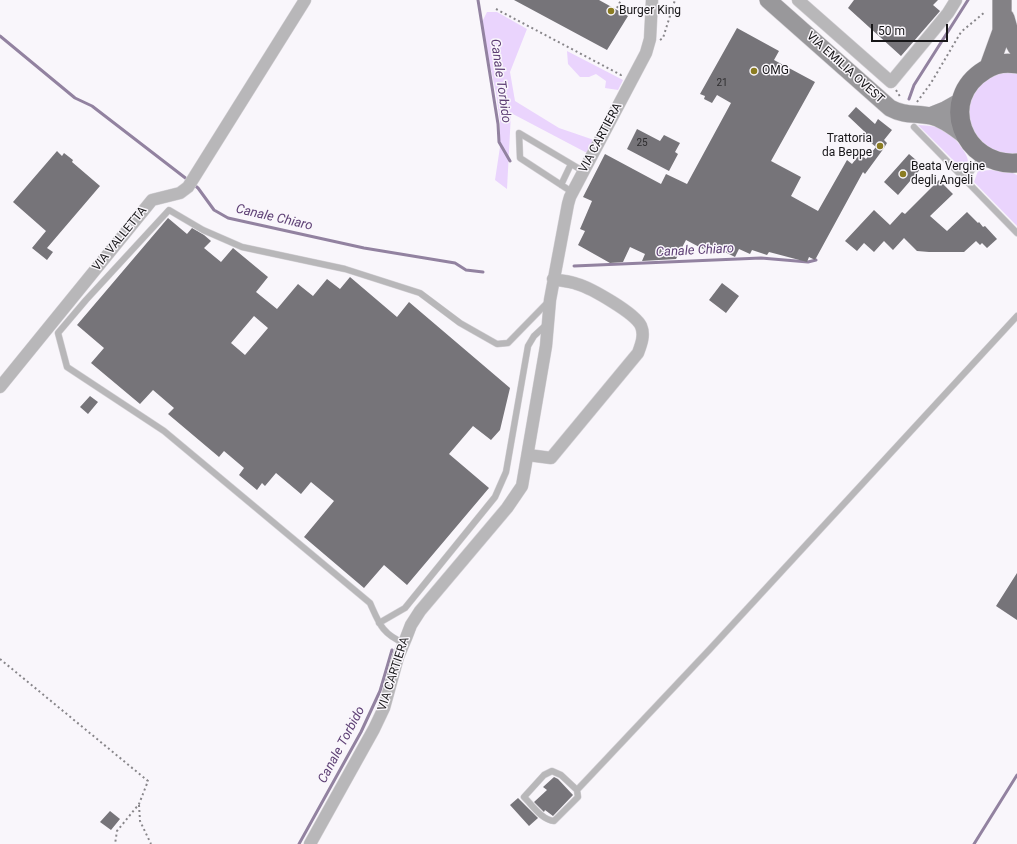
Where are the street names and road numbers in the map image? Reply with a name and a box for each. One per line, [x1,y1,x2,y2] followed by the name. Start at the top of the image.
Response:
[803,29,887,107] street label: VIA EMILIA OVEST
[577,101,625,175] street label: VIA CARTIERA
[90,204,150,274] street label: VIA VALLETTA
[375,635,413,713] street label: VIA CARTIERA

